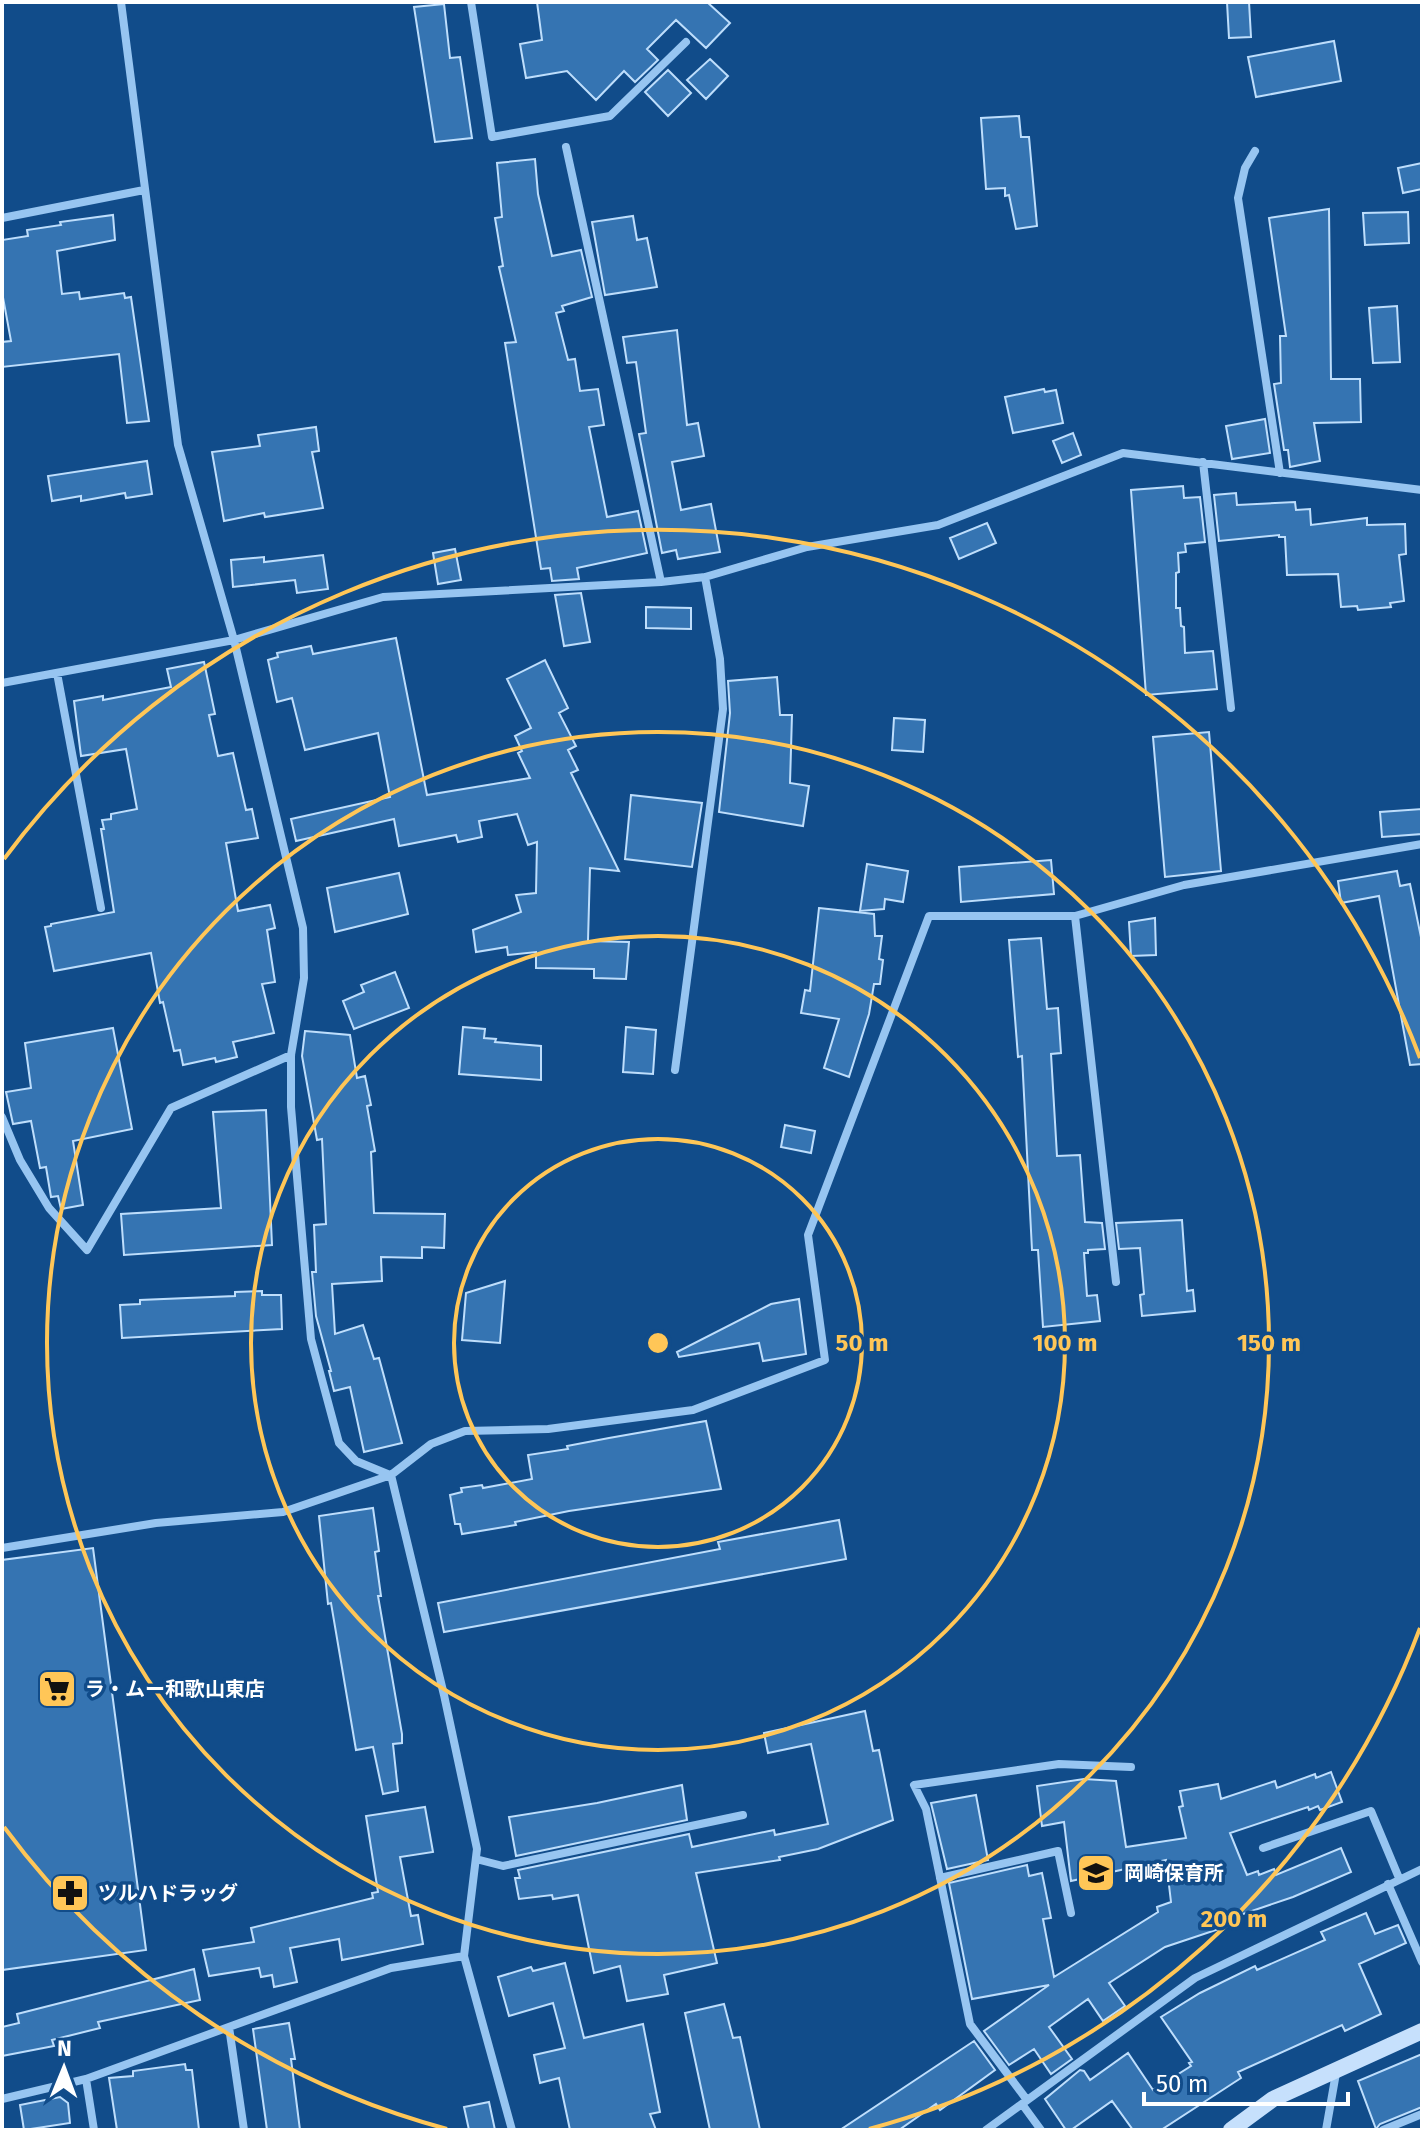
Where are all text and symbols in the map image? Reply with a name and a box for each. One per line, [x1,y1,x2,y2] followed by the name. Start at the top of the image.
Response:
[644,1329,672,1357] centre of rings
[836,1329,888,1357] text: 50 m
[1032,1329,1098,1357] text: 100 m
[1237,1329,1301,1357] text: 150 m
[36,1668,78,1710] supermarket icon: ラ・ムー和歌山東店
[85,1677,265,1701] place label: ラ・ムー和歌山東店
[1075,1852,1117,1894] school or university icon: 岡崎保育所
[1124,1861,1224,1885] place label: 岡崎保育所
[49,1872,91,1914] pharmacy icon: ツルハドラッグ
[98,1881,238,1905] place label: ツルハドラッグ
[1201,1905,1267,1933] text: 200 m
[24,2028,104,2108] north arrow
[57,2035,72,2062] text: N
[1144,2056,1348,2106] scale bar
[1156,2070,1208,2098] text: 50 m

